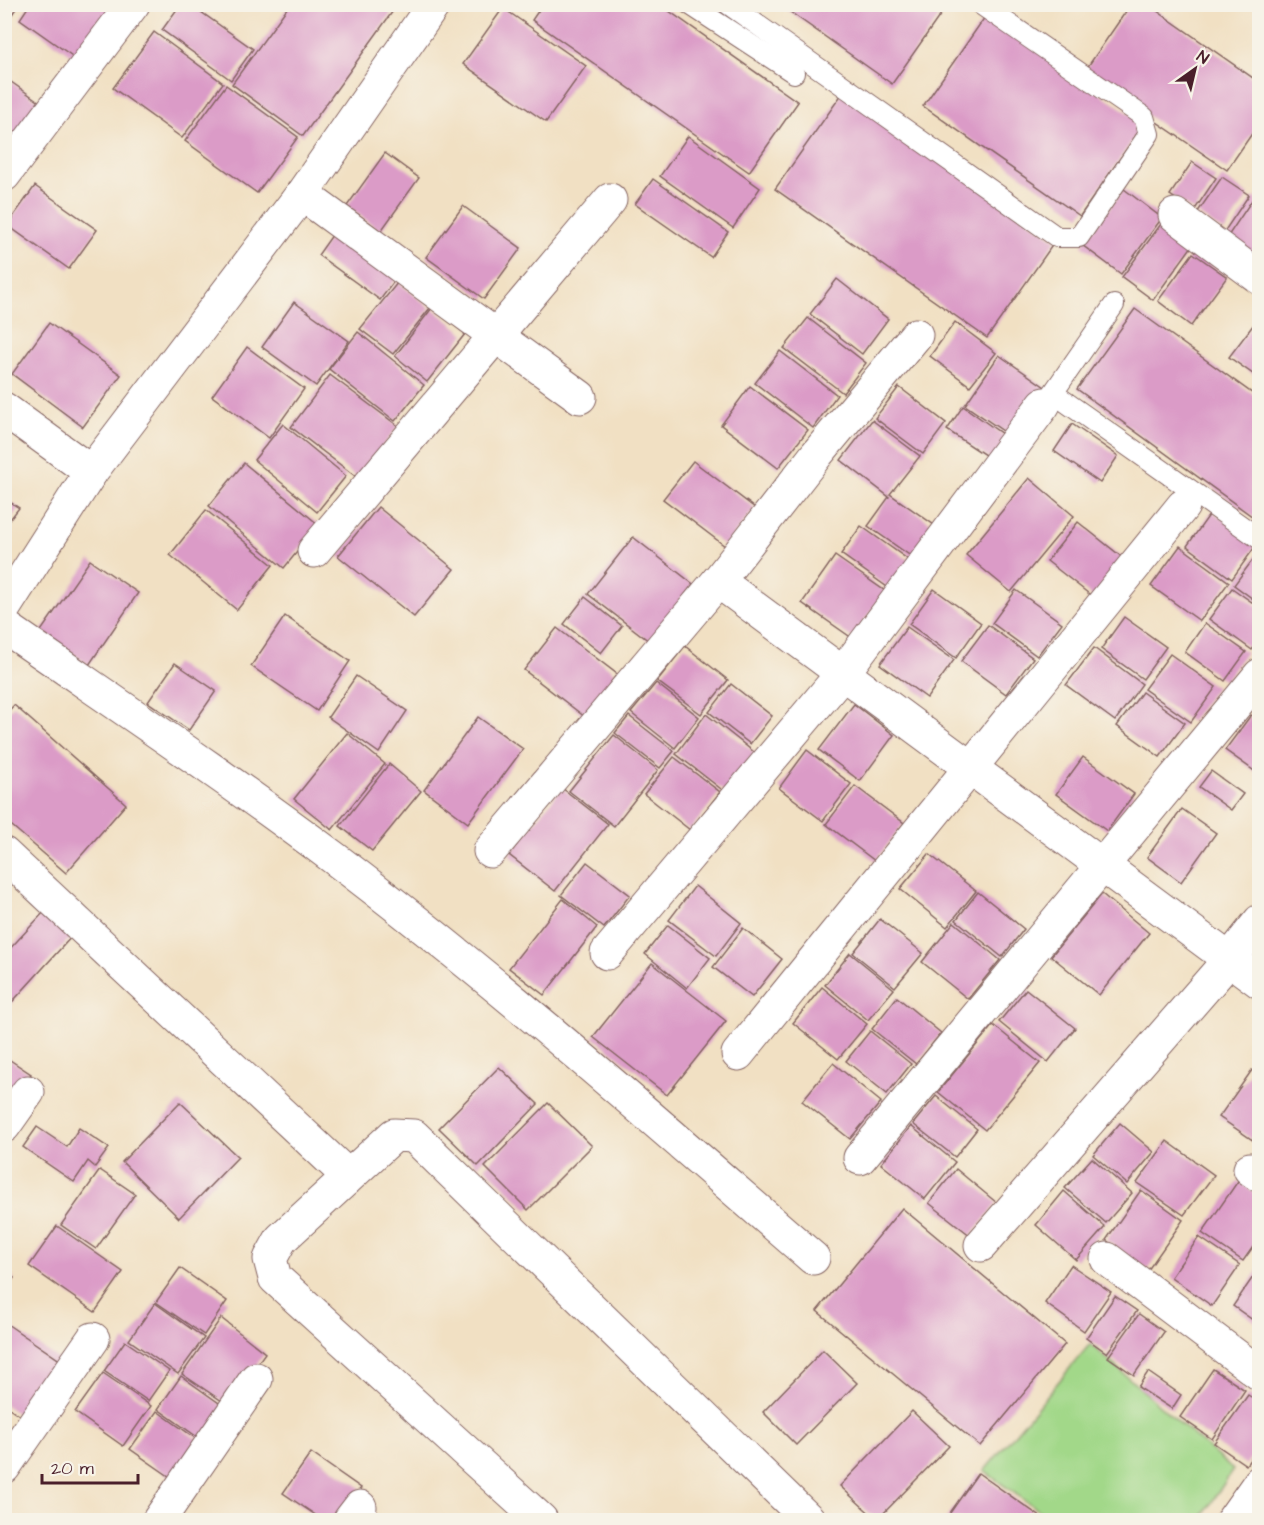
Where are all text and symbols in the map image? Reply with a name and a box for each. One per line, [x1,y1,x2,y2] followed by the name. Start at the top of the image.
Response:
[1165,39,1225,99] north arrow
[1193,45,1213,69] text: N
[42,1447,138,1485] scale bar
[51,1456,94,1481] text: 20 m

